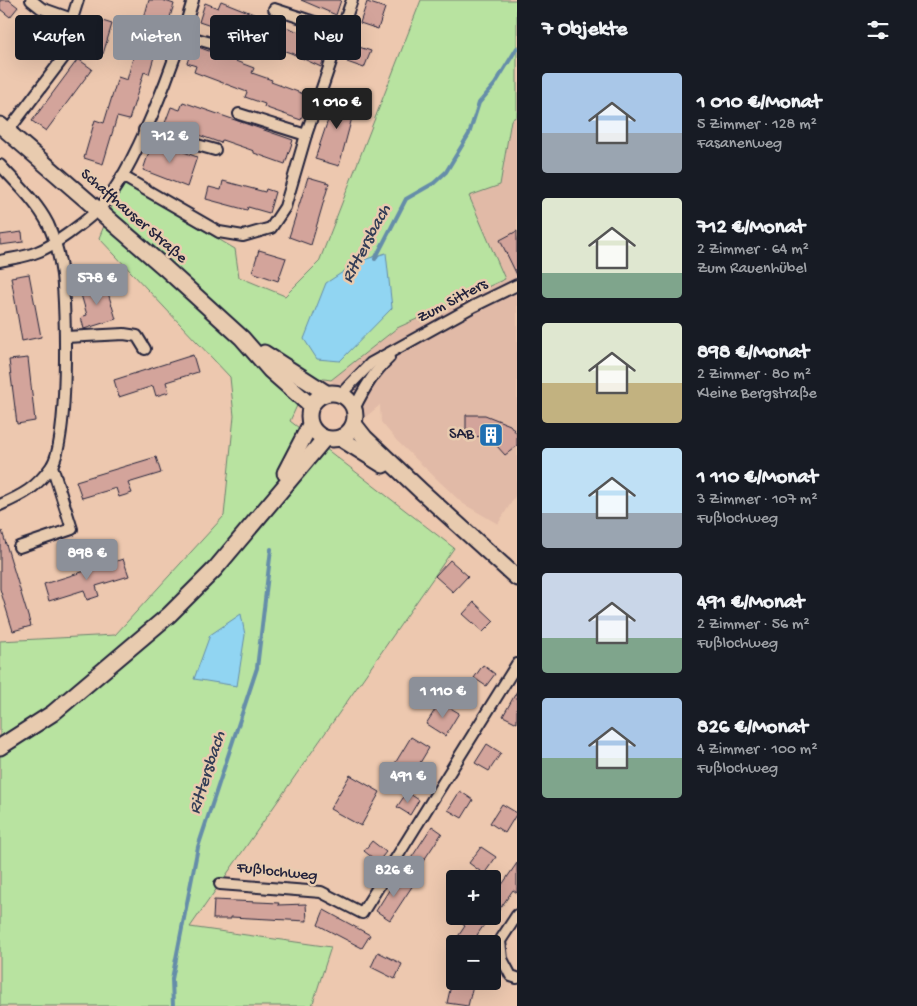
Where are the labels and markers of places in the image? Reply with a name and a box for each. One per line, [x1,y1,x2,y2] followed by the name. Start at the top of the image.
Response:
[291,88,383,130] pin: 1 010 €
[135,121,205,164] pin: 712 €
[62,264,132,306] pin: 578 €
[478,422,504,448] building icon: SAB
[449,426,475,445] place label: SAB
[52,538,122,581] pin: 898 €
[397,676,489,719] pin: 1 110 €
[373,762,443,804] pin: 491 €
[359,856,429,898] pin: 826 €

